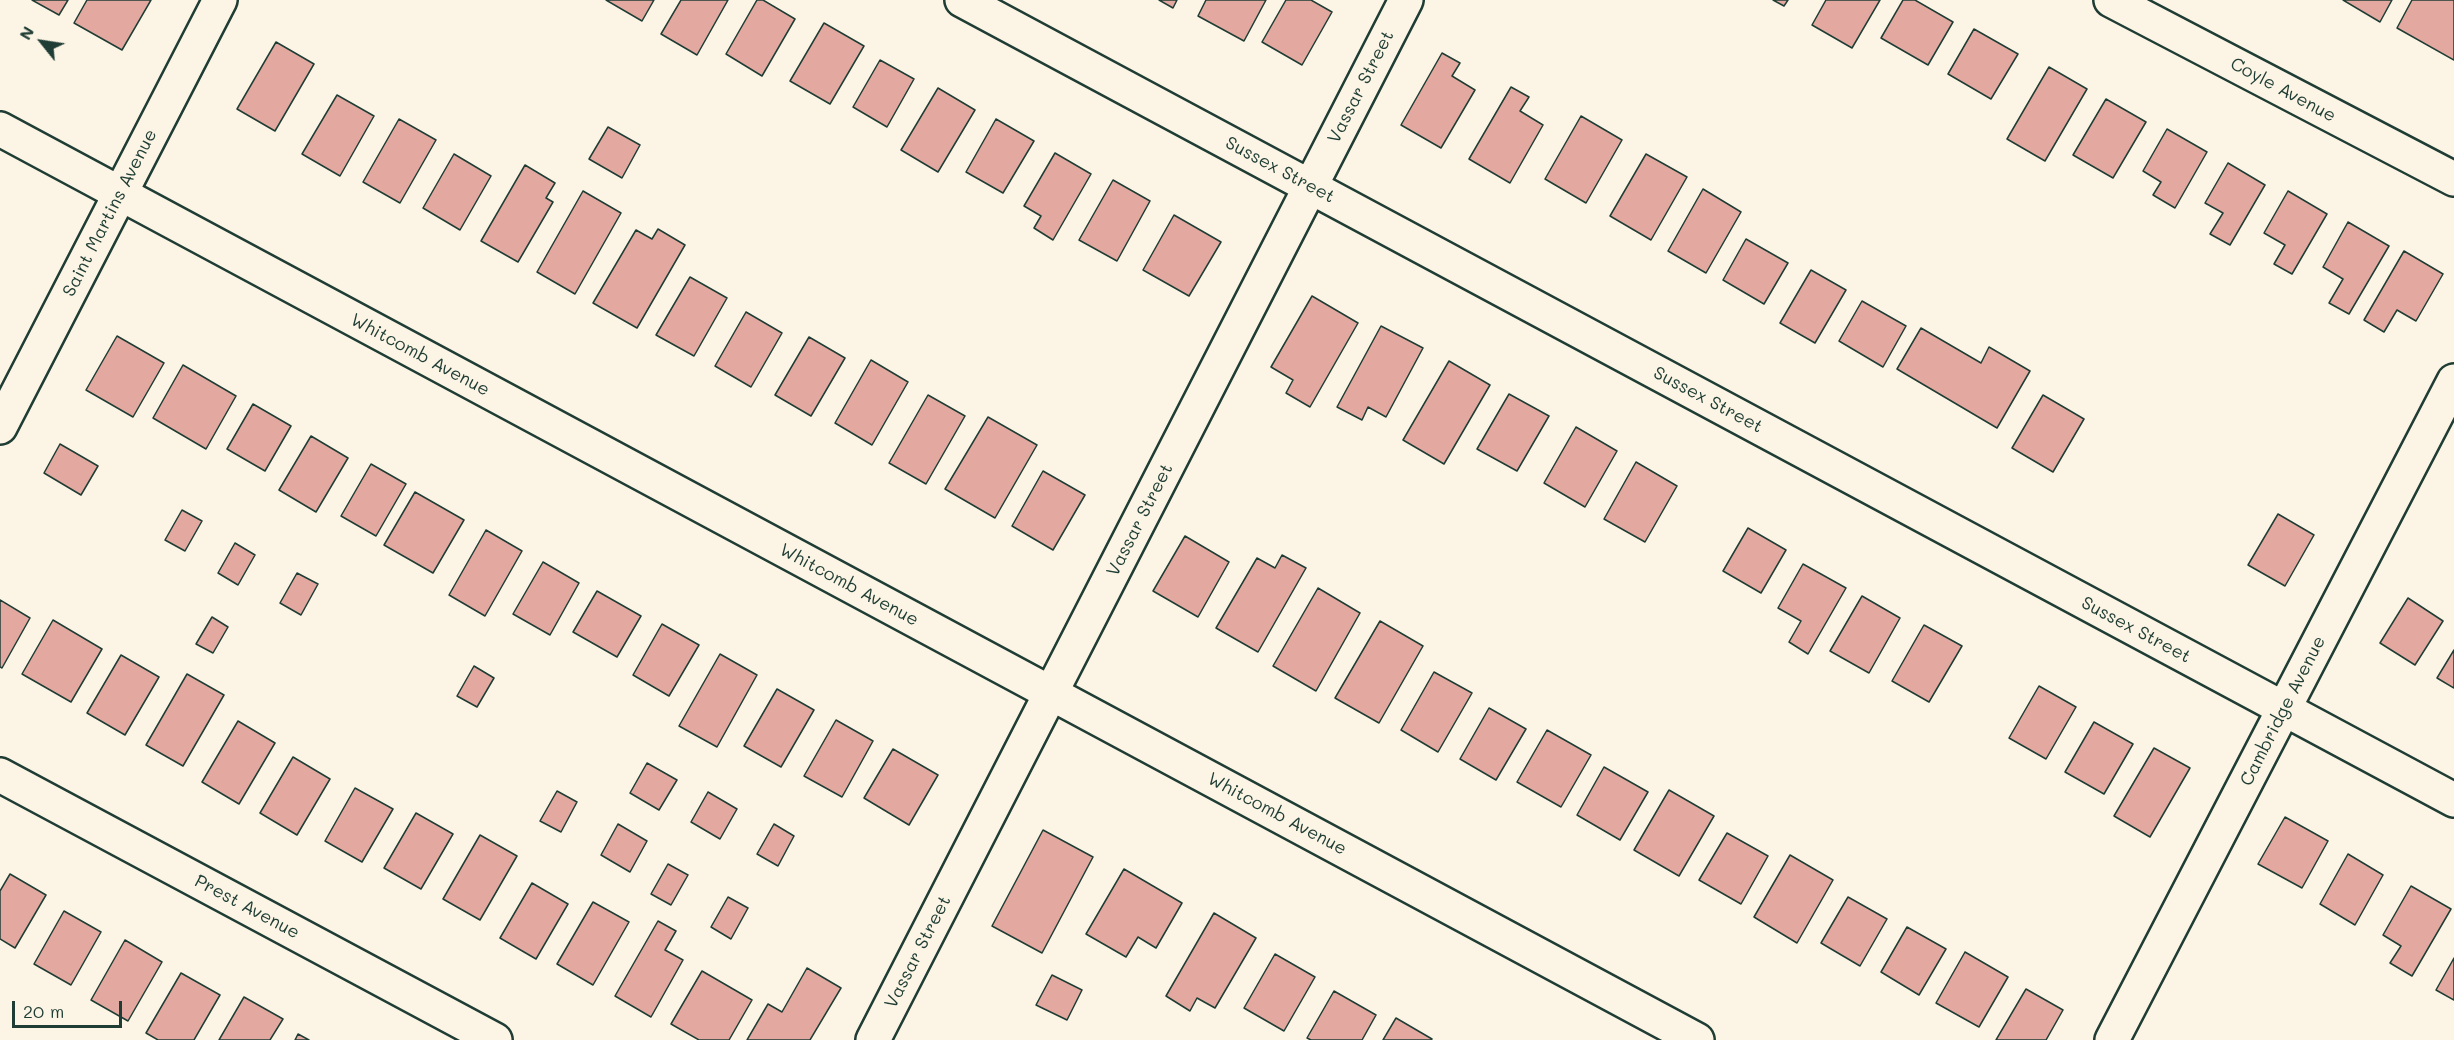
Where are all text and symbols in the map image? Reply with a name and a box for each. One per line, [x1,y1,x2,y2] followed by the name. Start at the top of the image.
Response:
[12,12,72,72] north arrow
[14,22,38,43] text: N
[1323,27,1399,147] street label: Vassar Street
[2226,53,2340,127] street label: Coyle Avenue
[58,126,162,300] street label: Saint Martins Avenue
[1222,132,1338,208] street label: Sussex Street
[347,309,493,401] street label: Whitcomb Avenue
[1650,362,1766,438] street label: Sussex Street
[1102,460,1178,580] street label: Vassar Street
[776,539,922,631] street label: Whitcomb Avenue
[2078,592,2194,668] street label: Sussex Street
[2236,632,2330,790] street label: Cambridge Avenue
[1204,768,1350,860] street label: Whitcomb Avenue
[191,870,303,944] street label: Prest Avenue
[880,892,956,1012] street label: Vassar Street
[15,989,124,1027] scale bar
[23,999,64,1023] text: 20 m

